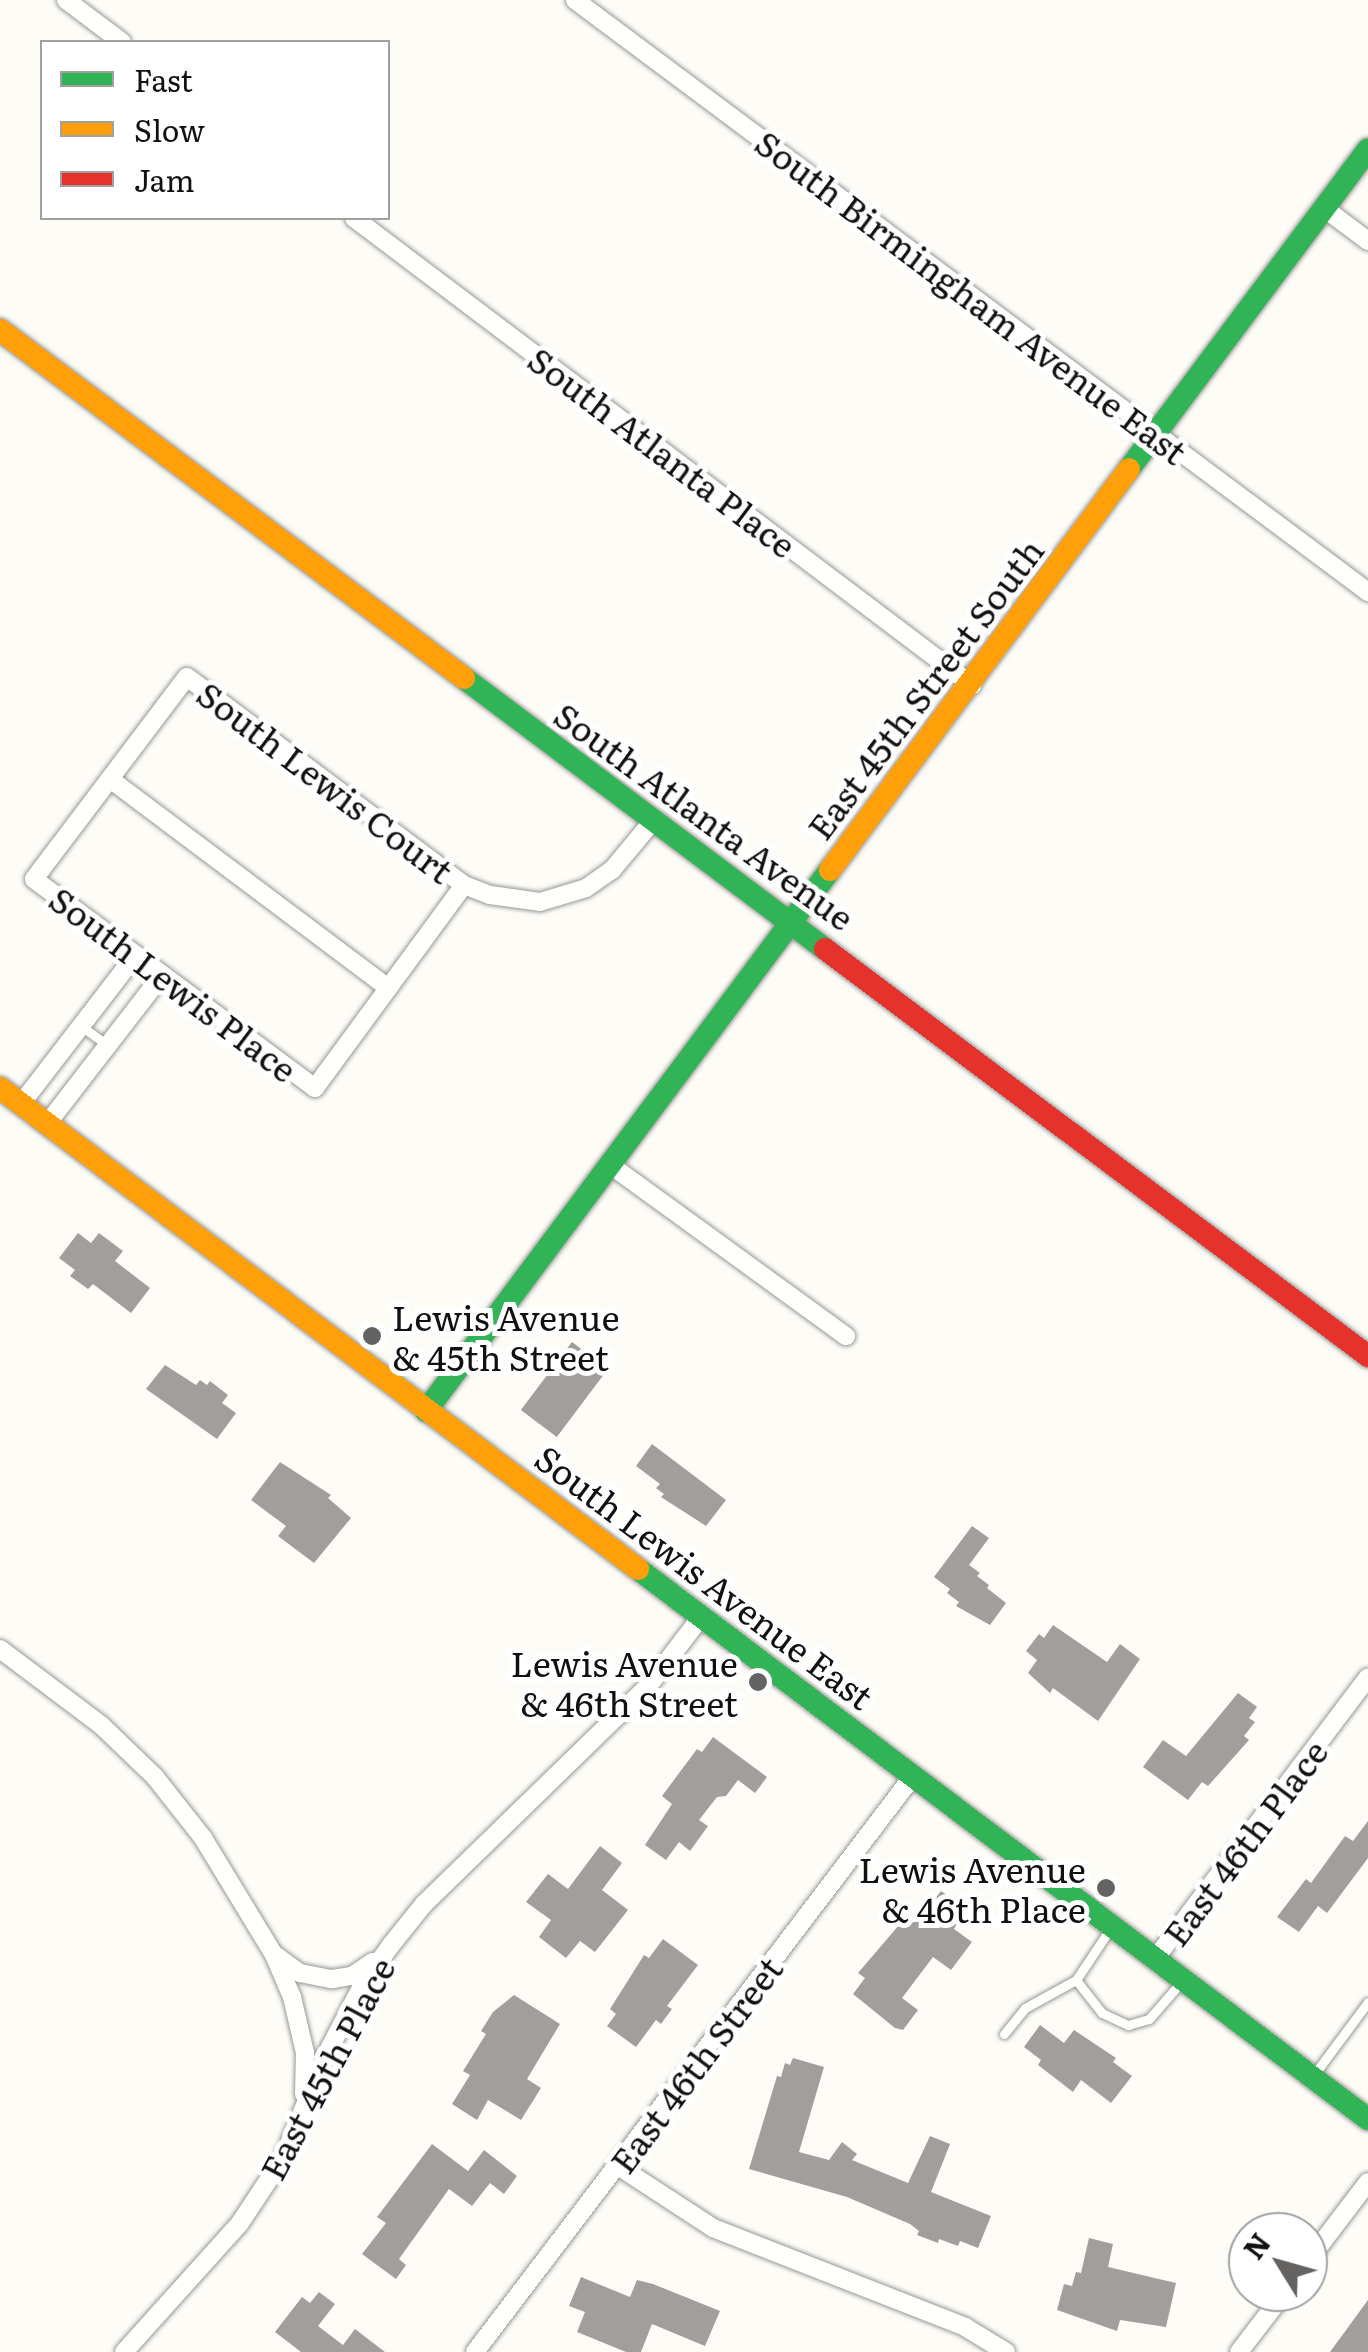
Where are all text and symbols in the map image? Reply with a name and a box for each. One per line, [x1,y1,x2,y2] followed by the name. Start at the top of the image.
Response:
[40,40,390,220] legend
[134,57,193,101] text: Fast
[134,107,205,151] text: Slow
[748,120,1196,472] street label: South Birmingham Avenue East
[134,157,194,201] text: Jam
[521,337,805,565] street label: South Atlanta Place
[797,529,1051,847] street label: East 45th Street South
[190,671,462,891] street label: South Lewis Court
[547,692,863,938] street label: South Atlanta Avenue
[42,876,306,1090] street label: South Lewis Place
[392,1295,620,1377] place label: Lewis Avenue & 45th Street
[361,1325,383,1347] marker: Lewis Avenue & 45th Street
[528,1435,882,1717] street label: South Lewis Avenue East
[510,1641,738,1723] place label: Lewis Avenue & 46th Street
[747,1671,769,1693] marker: Lewis Avenue & 46th Street
[1153,1731,1335,1953] street label: East 46th Place
[858,1847,1086,1929] place label: Lewis Avenue & 46th Place
[1095,1877,1117,1899] marker: Lewis Avenue & 46th Place
[600,1948,790,2180] street label: East 46th Street
[250,1950,402,2186] street label: East 45th Place
[1228,2212,1328,2312] north arrow
[1232,2223,1279,2267] text: N

